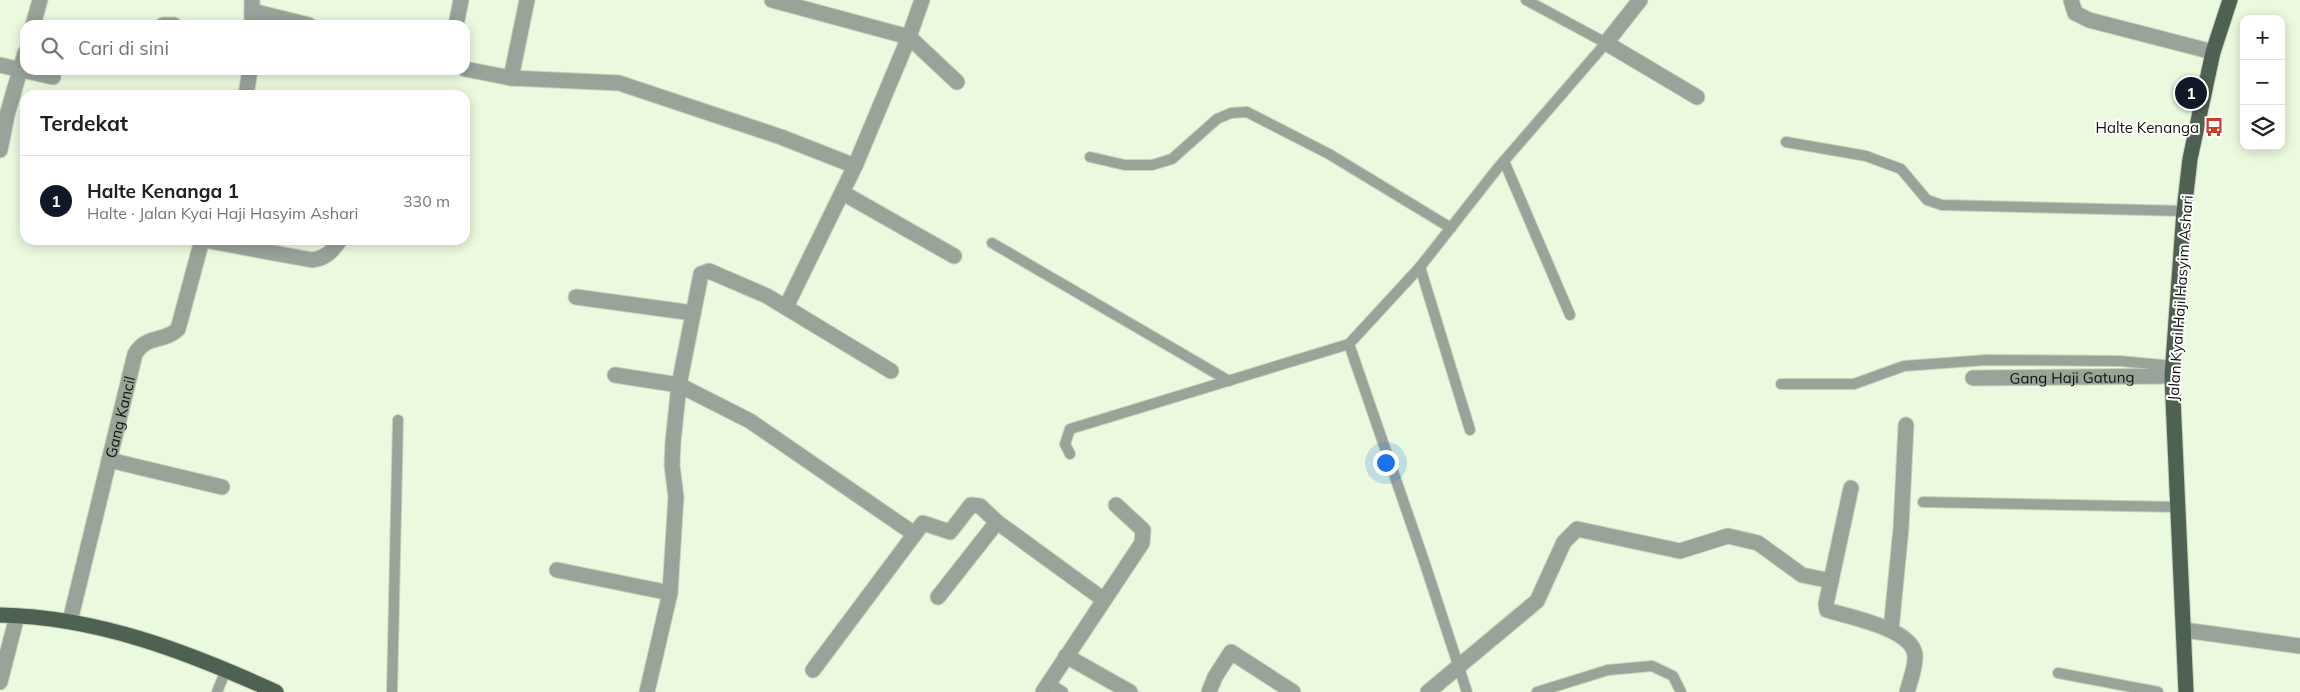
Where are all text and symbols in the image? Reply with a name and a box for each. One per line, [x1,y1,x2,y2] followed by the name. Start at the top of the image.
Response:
[2240,15,2285,150] map controls
[2240,15,2285,60] button: +
[20,20,470,75] search box
[38,34,66,62] icon: search
[78,36,169,60] text: Cari di sini
[2240,60,2285,105] button: −
[2175,74,2207,112] pin: 1
[2240,105,2285,150] button: layers
[40,110,128,136] text: Terdekat
[2203,116,2225,138] bus stop icon: Halte Kenanga
[2096,118,2199,137] place label: Halte Kenanga
[87,179,239,203] text: Halte Kenanga 1
[51,191,61,211] text: 1
[403,191,450,211] text: 330 m
[2163,195,2197,401] street label: Jalan Kyai Haji Hasyim Ashari
[87,203,358,223] text: Halte · Jalan Kyai Haji Hasyim Ashari
[2009,367,2135,387] street label: Gang Haji Gatung
[101,374,139,460] street label: Gang Kancil
[1373,450,1399,476] your location

